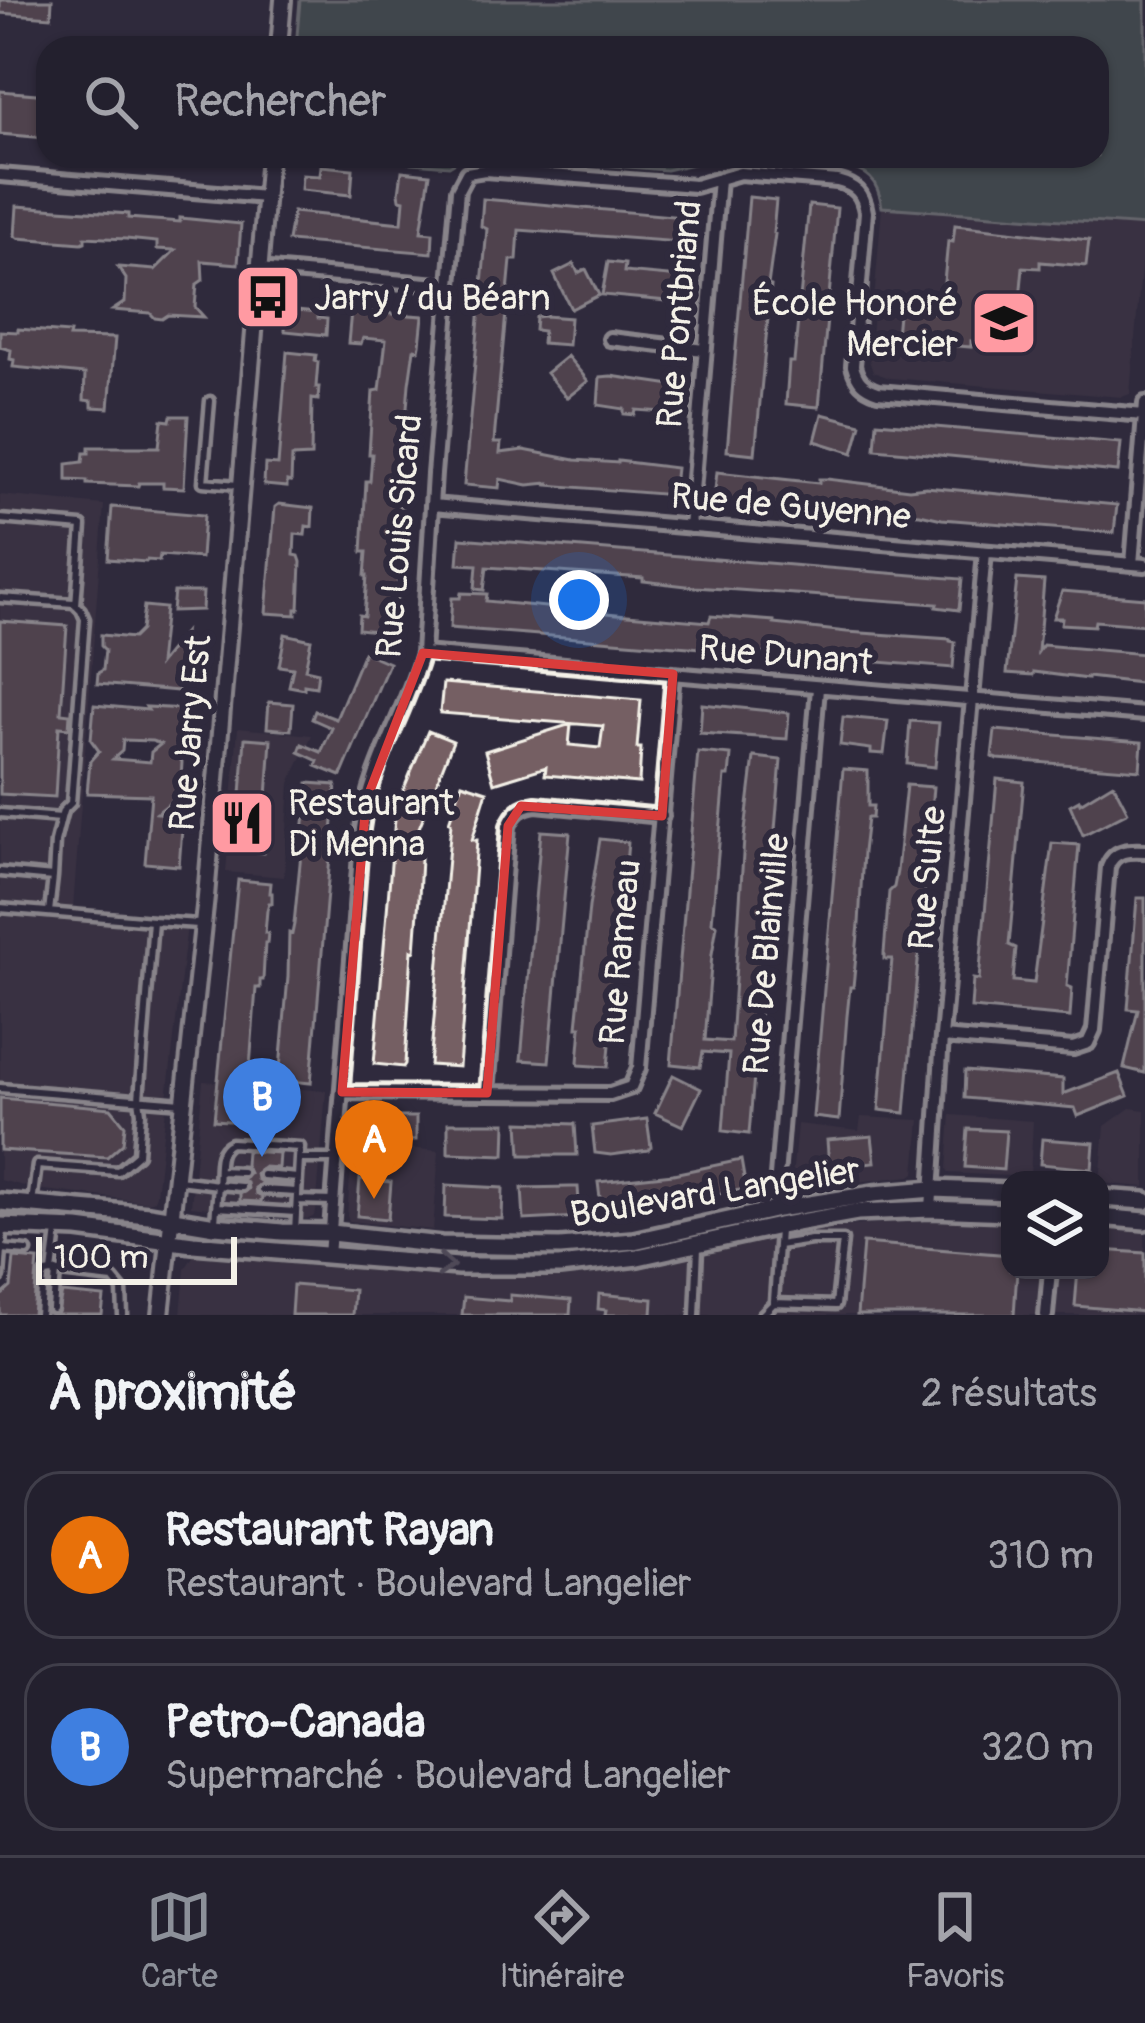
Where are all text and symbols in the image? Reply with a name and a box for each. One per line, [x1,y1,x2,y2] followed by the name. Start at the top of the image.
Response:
[36,36,1109,168] search box
[78,69,144,135] icon: search
[174,74,387,130] text: Rechercher
[647,198,712,430] street label: Rue Pontbriand
[233,262,303,332] bus stop icon: Jarry / du Béarn
[314,276,551,321] place label: Jarry / du Béarn
[752,281,958,367] place label: École Honoré Mercier
[969,288,1039,358] school or university icon: École Honoré Mercier
[366,412,433,660] street label: Rue Louis Sicard
[669,474,913,539] street label: Rue de Guyenne
[549,570,609,630] your location
[697,625,876,686] street label: Rue Dunant
[160,633,222,833] street label: Rue Jarry Est
[288,781,455,867] place label: Restaurant Di Menna
[207,788,277,858] restaurant icon: Restaurant Di Menna
[899,804,956,952] street label: Rue Sulte
[734,831,799,1077] street label: Rue De Blainville
[590,858,651,1047] street label: Rue Rameau
[223,1058,301,1157] pin: B
[335,1100,413,1199] pin: A
[567,1147,863,1238] street label: Boulevard Langelier
[1001,1171,1109,1279] map controls
[1001,1171,1109,1279] button: layers
[36,1231,237,1284] scale bar
[54,1237,148,1278] text: 100 m
[437,1251,456,1277] one-way arrow
[48,1361,297,1425] text: À proximité
[921,1369,1097,1418] text: 2 résultats
[165,1503,494,1559] text: Restaurant Rayan
[77,1531,103,1580] text: A
[987,1531,1094,1580] text: 310 m
[165,1559,692,1608] text: Restaurant · Boulevard Langelier
[165,1695,425,1751] text: Petro-Canada
[79,1723,101,1772] text: B
[981,1723,1094,1772] text: 320 m
[165,1751,731,1800] text: Supermarché · Boulevard Langelier
[141,1884,218,1997] tab: Carte
[500,1884,624,1997] tab: Itinéraire
[906,1884,1004,1997] tab: Favoris

